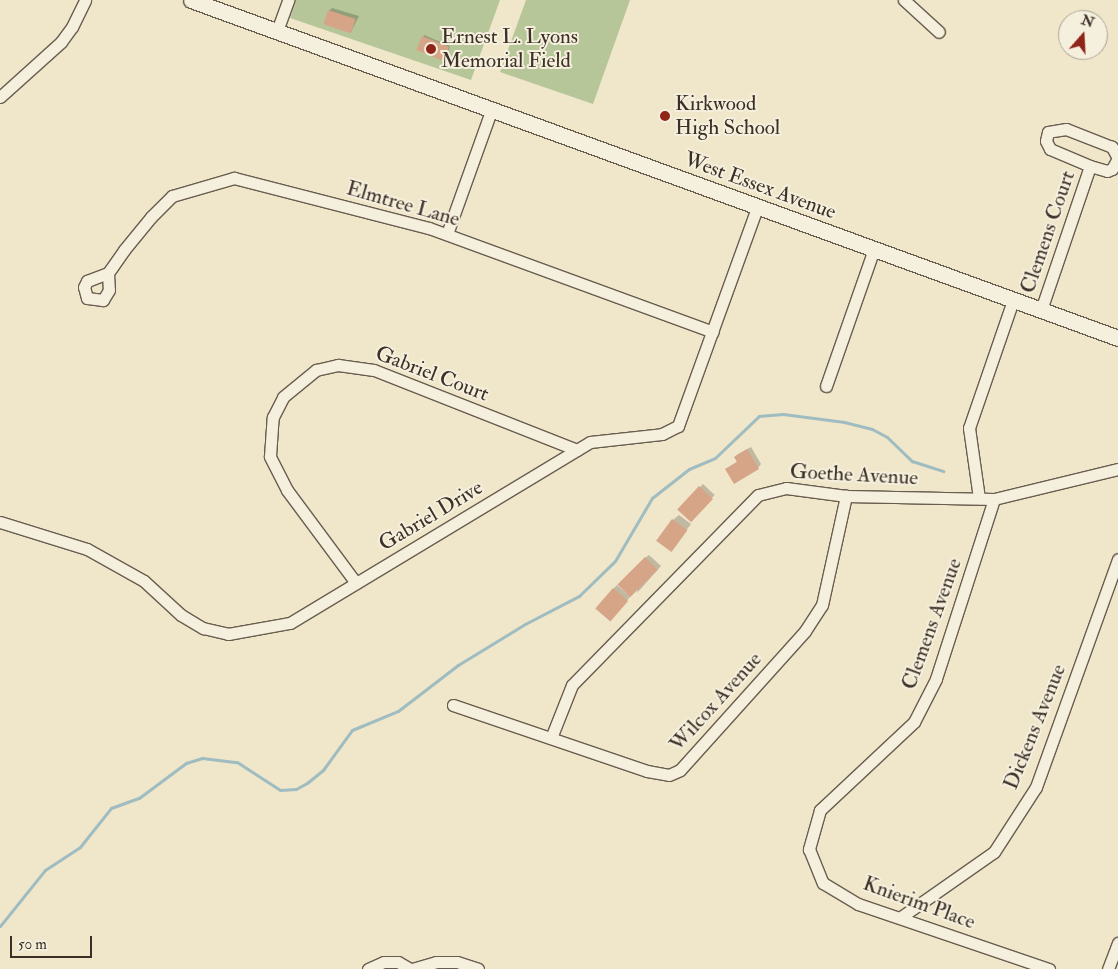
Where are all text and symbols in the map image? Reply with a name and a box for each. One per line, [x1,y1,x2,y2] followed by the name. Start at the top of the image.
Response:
[1058,10,1108,60] north arrow
[1079,11,1096,31] text: N
[441,24,578,74] place label: Ernest L. Lyons Memorial Field
[425,43,437,55] marker: Ernest L. Lyons Memorial Field
[675,91,780,141] place label: Kirkwood High School
[659,110,671,122] marker: Kirkwood High School
[681,147,839,225] street label: West Essex Avenue
[1015,167,1081,297] street label: Clemens Court
[343,176,463,232] street label: Elmtree Lane
[372,341,492,407] street label: Gabriel Court
[789,459,919,491] street label: Goethe Avenue
[375,475,487,557] street label: Gabriel Drive
[897,555,967,693] street label: Clemens Avenue
[665,647,767,757] street label: Wilcox Avenue
[998,661,1072,793] street label: Dickens Avenue
[860,871,978,935] street label: Knierim Place
[12,926,95,958] scale bar
[18,935,47,954] text: 50 m

